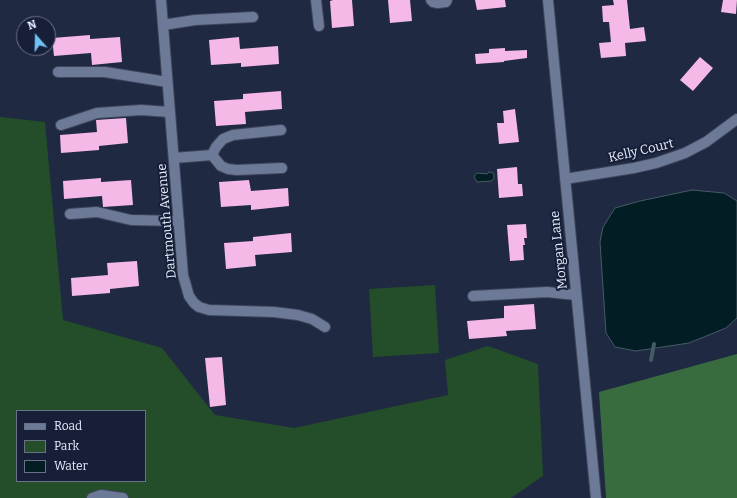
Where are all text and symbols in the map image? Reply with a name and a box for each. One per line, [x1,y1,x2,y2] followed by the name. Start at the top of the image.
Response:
[16,16,56,56] north arrow
[26,18,38,33] text: N
[607,136,675,166] street label: Kelly Court
[154,163,180,279] street label: Dartmouth Avenue
[547,210,571,290] street label: Morgan Lane
[16,410,146,482] legend
[54,419,82,433] text: Road
[54,439,79,453] text: Park
[54,459,88,473] text: Water

